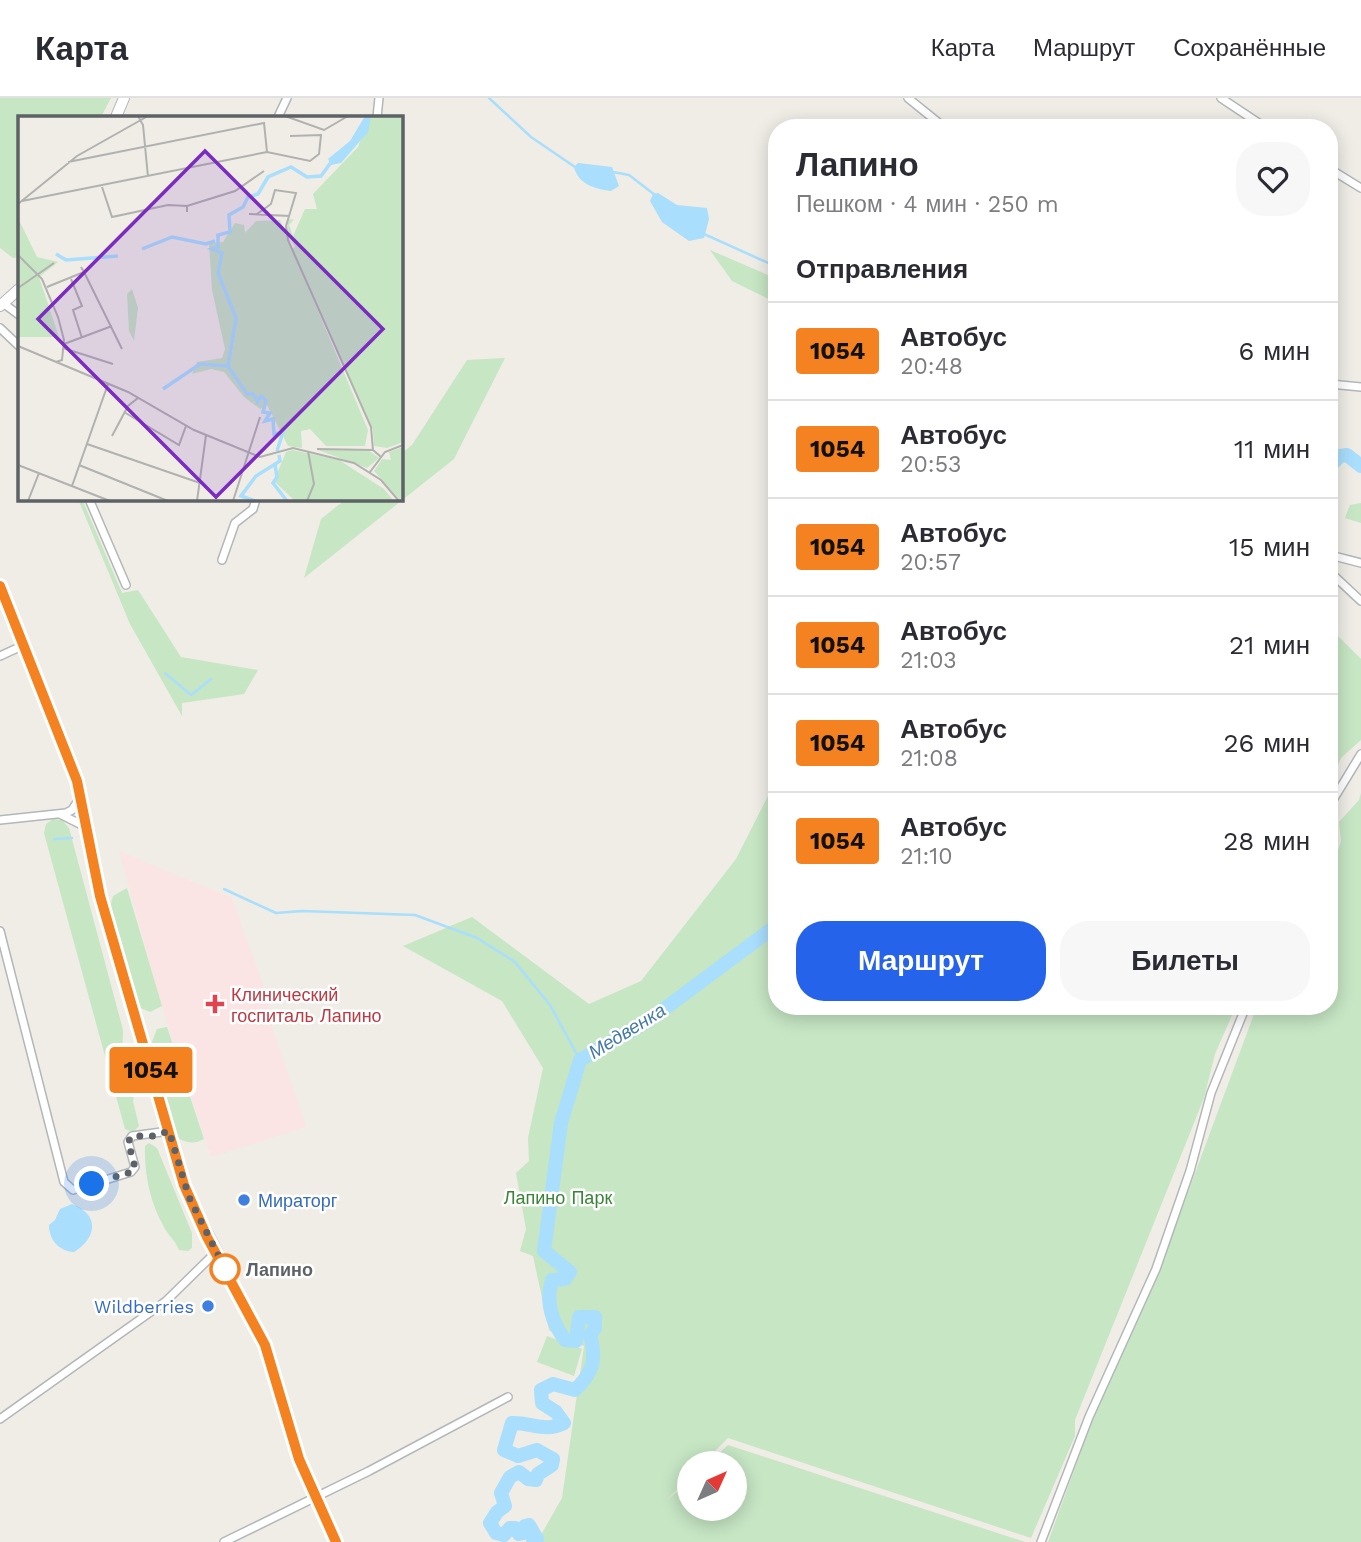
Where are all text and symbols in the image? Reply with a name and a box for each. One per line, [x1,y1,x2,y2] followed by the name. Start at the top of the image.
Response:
[35,29,128,68] text: Карта
[931,34,995,62] text: Карта
[1033,34,1135,62] text: Маршрут
[1173,34,1326,62] text: Сохранённые
[18,116,402,500] inset map
[1236,142,1310,216] button: heart
[796,145,919,184] text: Лапино
[796,191,1059,218] text: Пешком · 4 мин · 250 m
[796,254,968,284] text: Отправления
[900,322,1007,352] text: Автобус
[1239,336,1310,366] text: 6 мин
[810,337,865,365] text: 1054
[900,353,963,380] text: 20:48
[900,420,1007,450] text: Автобус
[1234,434,1310,464] text: 11 мин
[810,435,865,463] text: 1054
[900,451,961,478] text: 20:53
[900,518,1007,548] text: Автобус
[1229,532,1310,562] text: 15 мин
[810,533,865,561] text: 1054
[900,549,961,576] text: 20:57
[900,616,1007,646] text: Автобус
[1229,630,1310,660] text: 21 мин
[810,631,865,659] text: 1054
[900,647,957,674] text: 21:03
[900,714,1007,744] text: Автобус
[1223,728,1310,758] text: 26 мин
[810,729,865,757] text: 1054
[900,745,958,772] text: 21:08
[900,812,1007,842] text: Автобус
[1223,826,1310,856] text: 28 мин
[810,827,865,855] text: 1054
[900,843,953,870] text: 21:10
[796,921,1046,1001] button: Маршрут
[1060,921,1310,1001] button: Билеты
[231,984,382,1026] place label: Клинический госпиталь Лапино
[205,994,225,1014] marker: Клинический госпиталь Лапино
[584,998,670,1064] water label: Медвенка
[102,1047,200,1093] line badge: 1054
[123,1056,179,1084] text: 1054
[74,1166,109,1201] your location
[504,1187,612,1208] park label: Лапино Парк
[258,1190,338,1211] place label: Мираторг
[236,1192,252,1208] marker: Мираторг
[210,1254,240,1284] marker: Лапино
[246,1259,313,1280] place label: Лапино
[94,1296,194,1317] place label: Wildberries
[200,1298,216,1314] marker: Wildberries
[677,1451,747,1521] north arrow
[677,1451,747,1521] map controls

